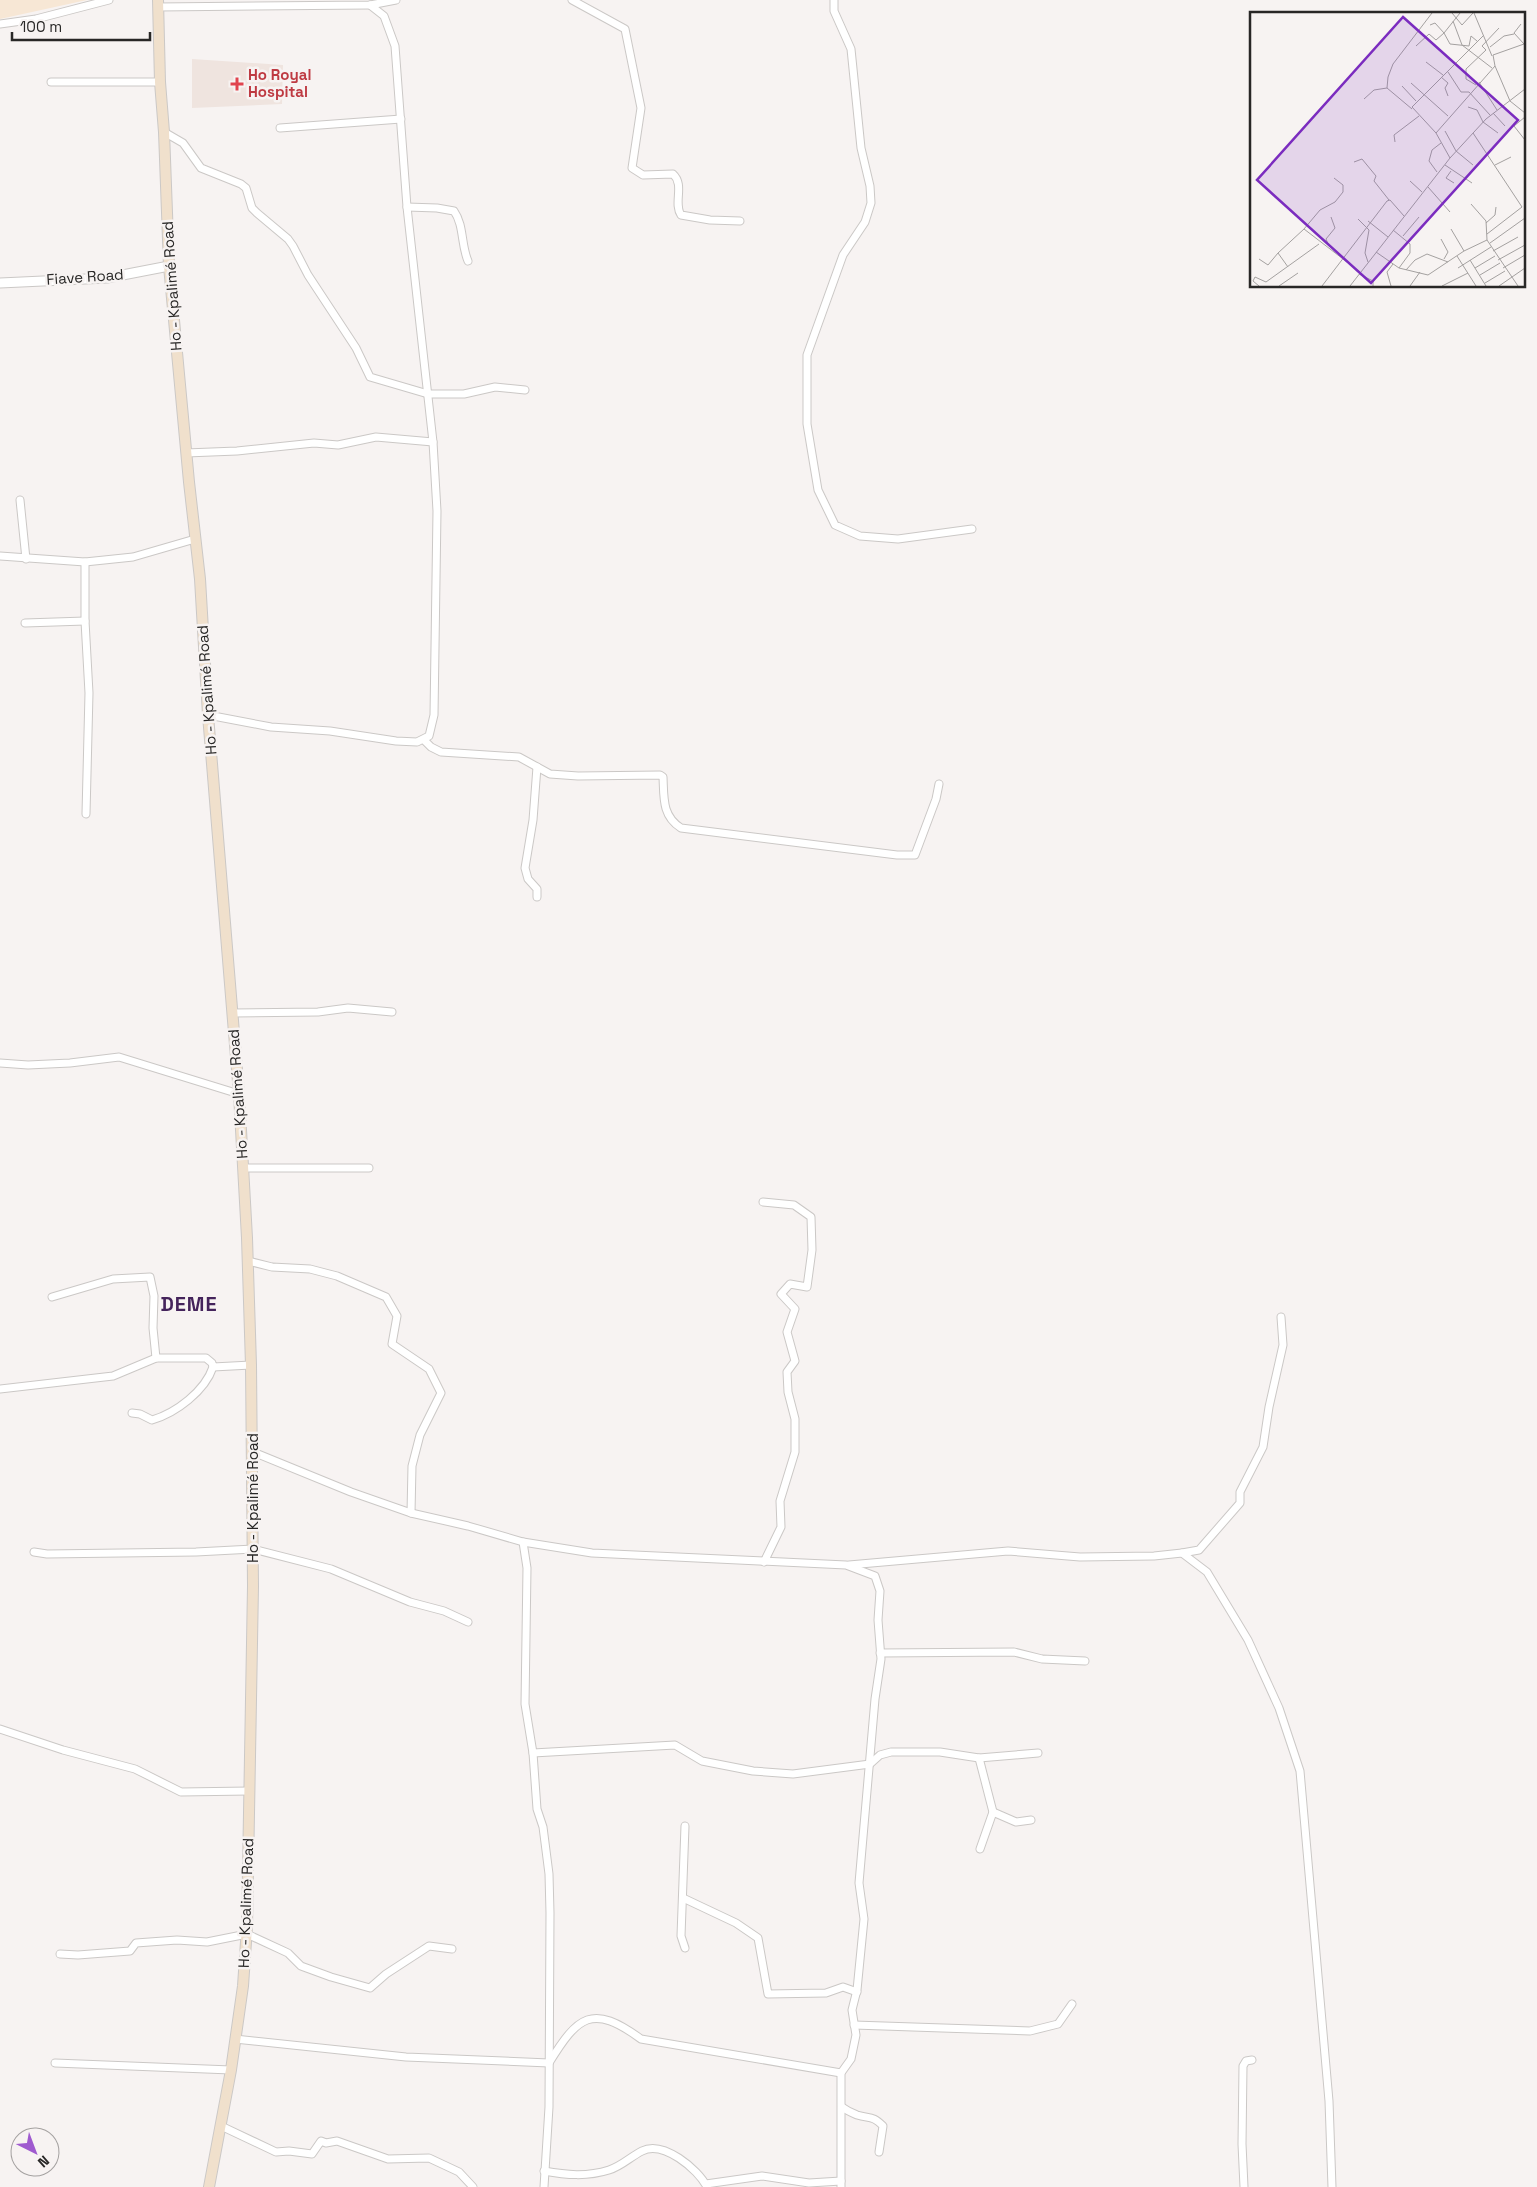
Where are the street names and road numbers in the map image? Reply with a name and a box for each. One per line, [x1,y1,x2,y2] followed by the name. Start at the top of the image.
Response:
[157,221,186,352] street label: Ho - Kpalimé Road
[46,264,124,289] street label: Fiave Road
[192,625,221,756] street label: Ho - Kpalimé Road
[223,1029,252,1160] street label: Ho - Kpalimé Road
[243,1433,262,1563] street label: Ho - Kpalimé Road
[234,1838,257,1968] street label: Ho - Kpalimé Road

